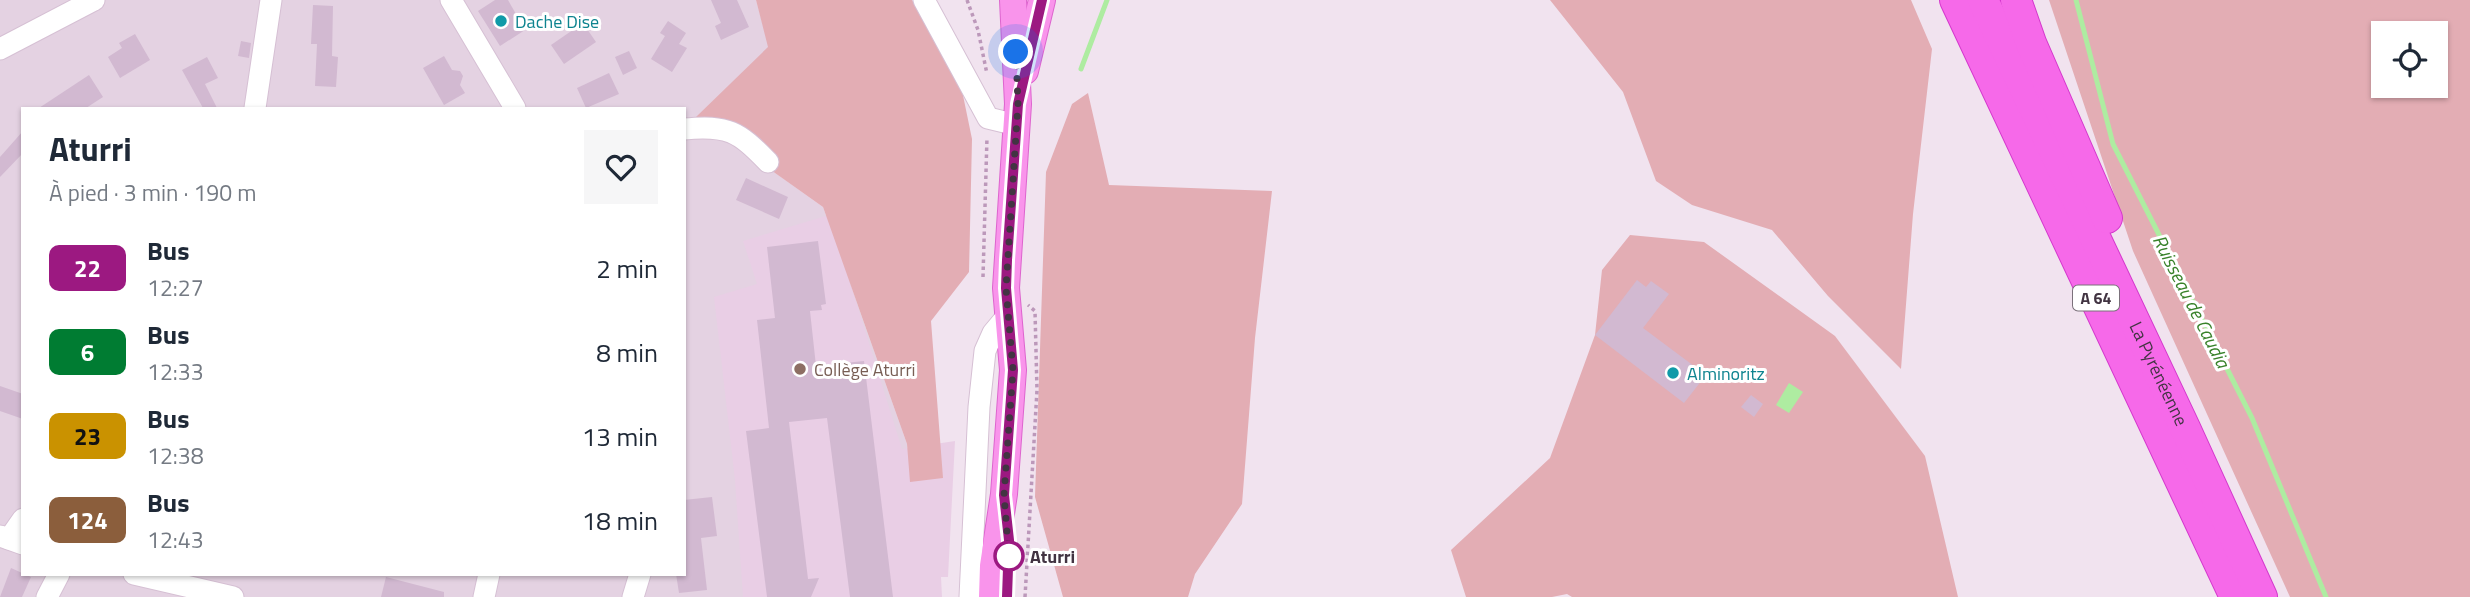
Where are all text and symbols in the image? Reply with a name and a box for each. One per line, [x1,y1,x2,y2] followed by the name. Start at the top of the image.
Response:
[515,8,599,35] place label: Dache Dise
[493,13,509,29] marker: Dache Dise
[2371,21,2448,98] map controls
[2371,21,2448,98] button: locate
[998,34,1033,69] your location
[49,124,132,174] text: Aturri
[584,130,658,204] button: heart
[49,175,256,210] text: À pied · 3 min · 190 m
[2146,229,2239,374] water label: Ruisseau de Caudia
[147,231,189,270] text: Bus
[596,249,658,288] text: 2 min
[74,250,101,286] text: 22
[147,270,204,305] text: 12:27
[2073,286,2119,310] road number: A 64
[147,315,189,354] text: Bus
[2123,317,2195,430] street label: La Pyrénéenne
[596,333,658,372] text: 8 min
[81,334,94,370] text: 6
[147,354,204,389] text: 12:33
[814,356,916,383] place label: Collège Aturri
[1687,360,1765,387] place label: Alminoritz
[792,361,808,377] marker: Collège Aturri
[1665,365,1681,381] marker: Alminoritz
[147,399,189,438] text: Bus
[582,417,658,456] text: 13 min
[74,418,101,454] text: 23
[147,438,204,473] text: 12:38
[147,483,189,522] text: Bus
[582,501,658,540] text: 18 min
[67,502,108,538] text: 124
[147,522,204,557] text: 12:43
[994,541,1024,571] marker: Aturri
[1030,543,1075,570] place label: Aturri

